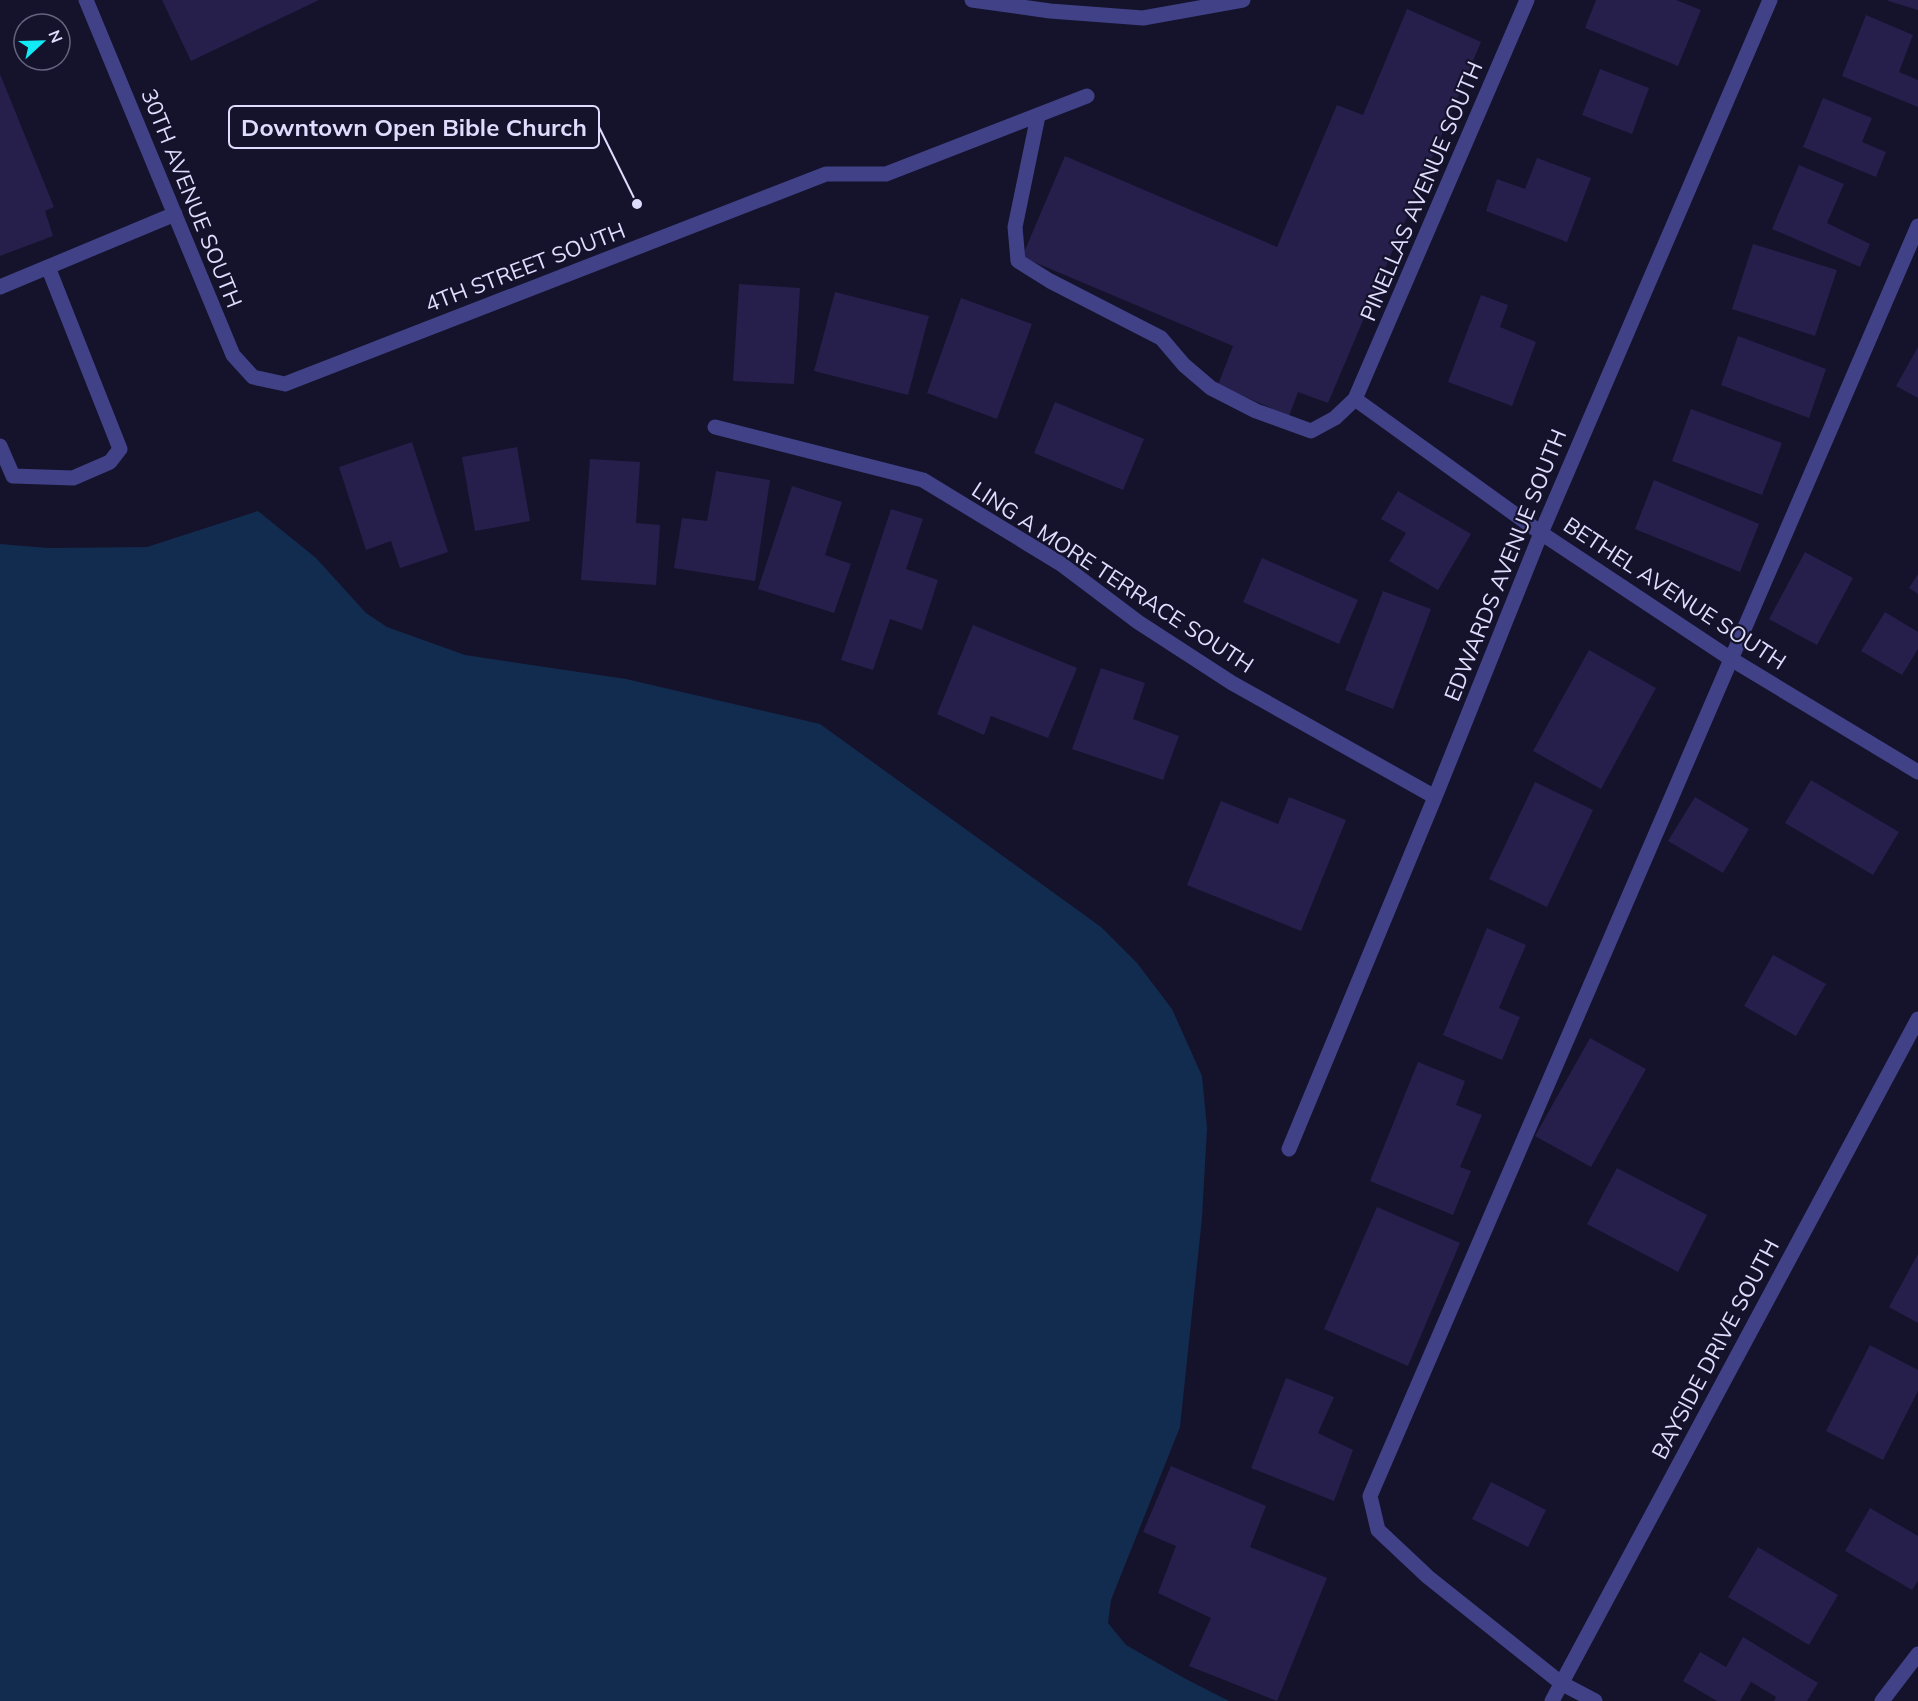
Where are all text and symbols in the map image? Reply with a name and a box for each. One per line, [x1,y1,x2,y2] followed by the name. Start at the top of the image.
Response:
[12,12,72,72] north arrow
[44,27,67,46] text: N
[1353,57,1489,325] street label: PINELLAS AVENUE SOUTH
[135,84,249,312] street label: 30TH AVENUE SOUTH
[229,106,599,148] callout: Downtown Open Bible Church
[241,112,587,142] text: Downtown Open Bible Church
[421,216,629,318] street label: 4TH STREET SOUTH
[1438,425,1572,705] street label: EDWARDS AVENUE SOUTH
[967,475,1259,679] street label: LING A MORE TERRACE SOUTH
[1558,511,1792,675] street label: BETHEL AVENUE SOUTH
[1645,1234,1785,1464] street label: BAYSIDE DRIVE SOUTH

